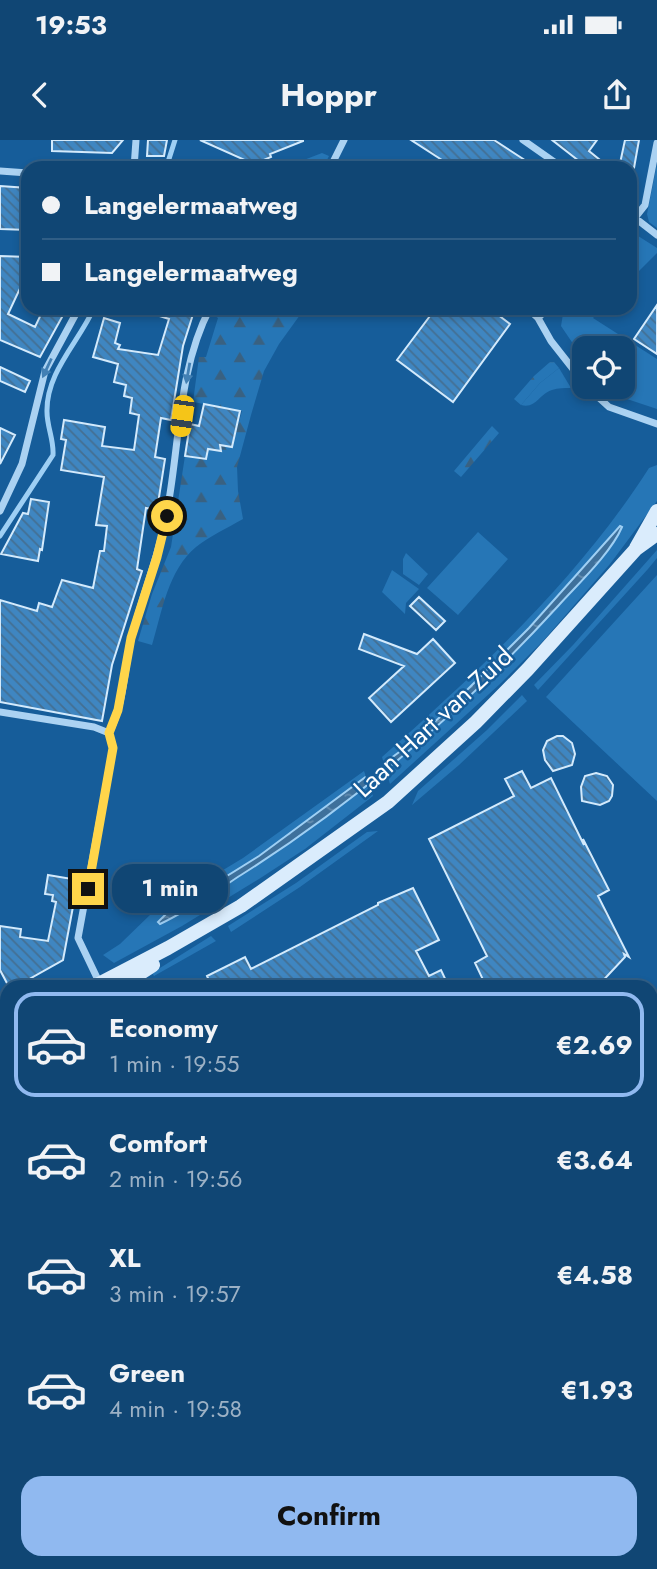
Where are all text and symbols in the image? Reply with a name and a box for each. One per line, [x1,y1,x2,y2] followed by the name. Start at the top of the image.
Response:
[35,6,107,44] text: 19:53
[280,72,377,118] text: Hoppr
[21,76,59,114] icon: back
[598,76,636,114] icon: share
[84,186,298,224] text: Langelermaatweg
[84,253,298,291] text: Langelermaatweg
[572,336,635,399] map controls
[572,336,635,399] button: locate
[42,358,53,378] one-way arrow
[183,362,194,384] one-way arrow
[169,394,196,438] car
[151,500,183,532] route start
[345,638,521,806] street label: Laan Hart van Zuid
[112,864,228,914] callout: 1 min
[141,871,199,905] text: 1 min
[72,873,104,905] route end
[109,1009,218,1047] text: Economy
[25,1013,88,1076] icon: car
[556,1026,633,1064] text: €2.69
[109,1047,239,1081] text: 1 min · 19:55
[109,1124,207,1162] text: Comfort
[25,1128,88,1191] icon: car
[556,1141,633,1179] text: €3.64
[109,1162,242,1196] text: 2 min · 19:56
[109,1239,141,1277] text: XL
[25,1243,88,1306] icon: car
[556,1256,633,1294] text: €4.58
[109,1277,241,1311] text: 3 min · 19:57
[109,1354,185,1392] text: Green
[25,1358,88,1421] icon: car
[561,1371,633,1409] text: €1.93
[109,1392,242,1426] text: 4 min · 19:58
[21,1476,637,1556] button: Confirm

